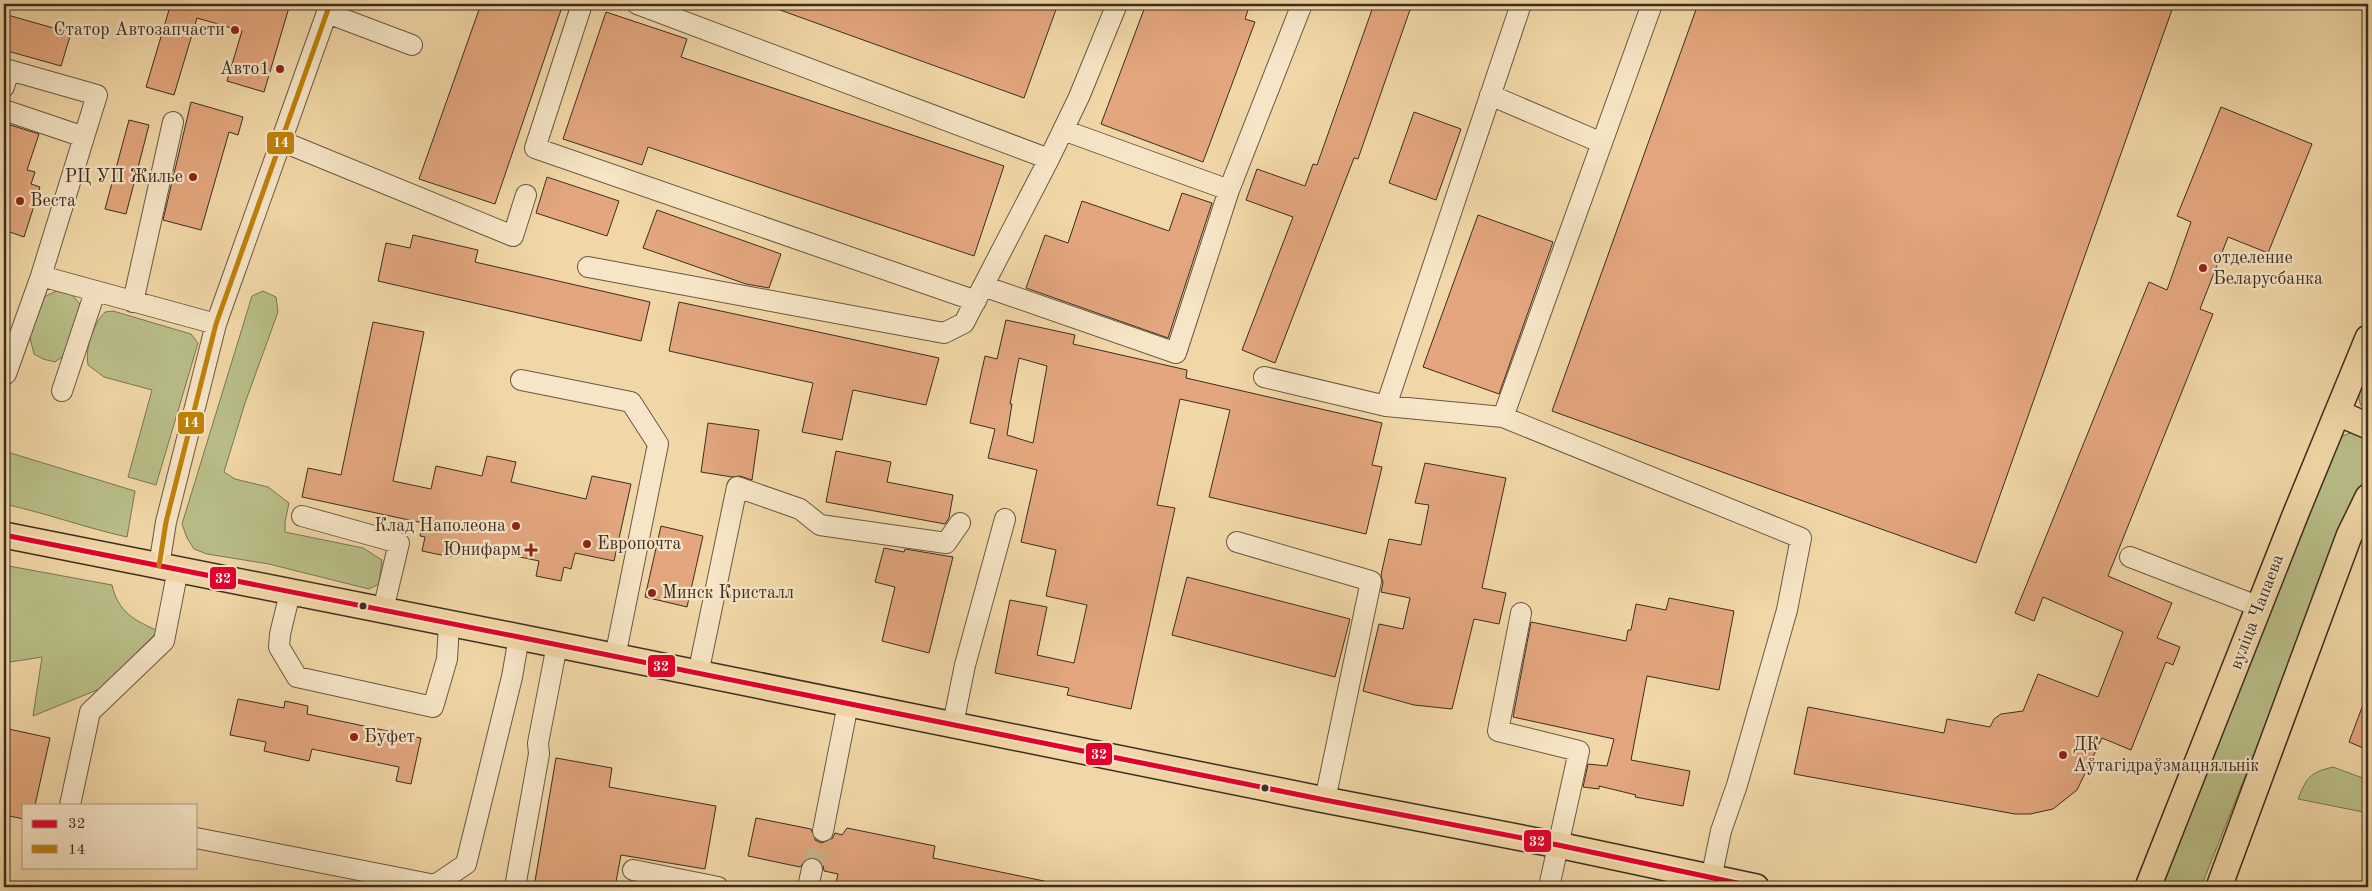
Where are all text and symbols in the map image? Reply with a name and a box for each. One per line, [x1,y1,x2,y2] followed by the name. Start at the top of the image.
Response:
[53,21,225,39] place label: Статор Автозапчасти
[229,24,241,36] marker: Статор Автозапчасти
[220,60,270,78] place label: Авто1
[274,63,286,75] marker: Авто1
[266,131,295,155] line badge: 14
[273,136,289,150] text: 14
[65,168,183,186] place label: РЦ УП Жилье
[187,171,199,183] marker: РЦ УП Жилье
[30,192,76,210] place label: Веста
[14,195,26,207] marker: Веста
[2213,249,2323,288] place label: отделение Беларусбанка
[2197,262,2209,274] marker: отделение Беларусбанка
[177,411,205,435] line badge: 14
[183,416,199,430] text: 14
[374,517,506,535] place label: Клад Наполеона
[510,520,522,532] marker: Клад Наполеона
[597,535,682,553] place label: Европочта
[581,538,593,550] marker: Европочта
[443,541,521,560] place label: Юнифарм
[525,544,537,556] marker: Юнифарм
[2227,552,2287,672] street label: вуліца Чапаева
[209,566,237,590] line badge: 32
[215,572,231,586] text: 32
[662,584,794,602] place label: Минск Кристалл
[646,587,658,599] marker: Минск Кристалл
[358,601,368,611] unlabelled marker
[647,654,676,678] line badge: 32
[653,660,669,674] text: 32
[364,728,415,747] place label: Буфет
[348,731,360,743] marker: Буфет
[2073,736,2259,775] place label: ДК Аўтагідраўзмацняльнік
[1085,742,1113,766] line badge: 32
[1091,748,1107,762] text: 32
[2057,749,2069,761] marker: ДК Аўтагідраўзмацняльнік
[1260,783,1270,793] unlabelled marker
[22,804,198,868] legend
[68,817,85,832] text: 32
[1523,829,1552,853] line badge: 32
[1529,835,1545,849] text: 32
[68,843,85,858] text: 14

